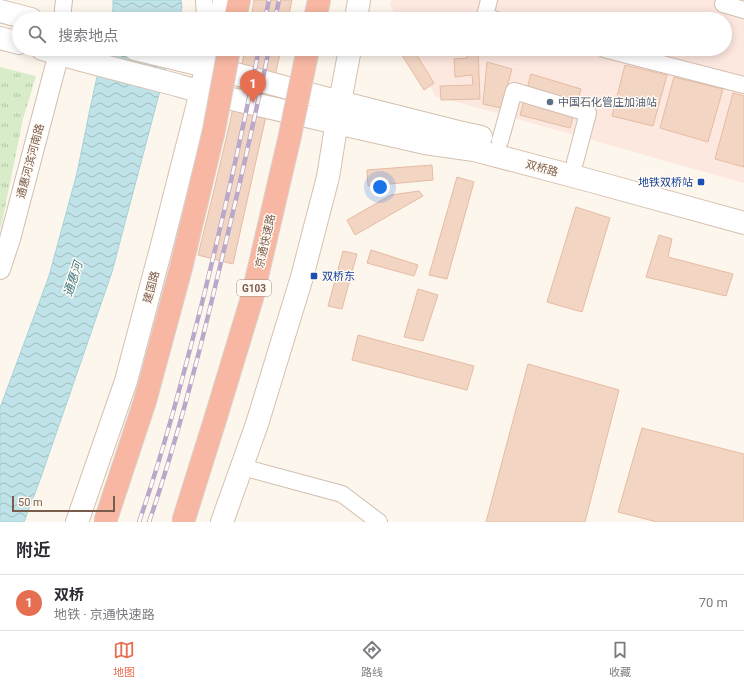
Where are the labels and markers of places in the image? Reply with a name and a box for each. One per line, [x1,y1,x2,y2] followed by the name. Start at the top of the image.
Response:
[240,70,266,103] pin: 1
[558,96,657,109] place label: 中国石化管庄加油站
[545,97,555,107] marker: 中国石化管庄加油站
[638,176,693,189] place label: 地铁双桥站
[696,177,706,187] marker: 地铁双桥站
[322,270,355,283] place label: 双桥东
[309,271,319,281] marker: 双桥东

